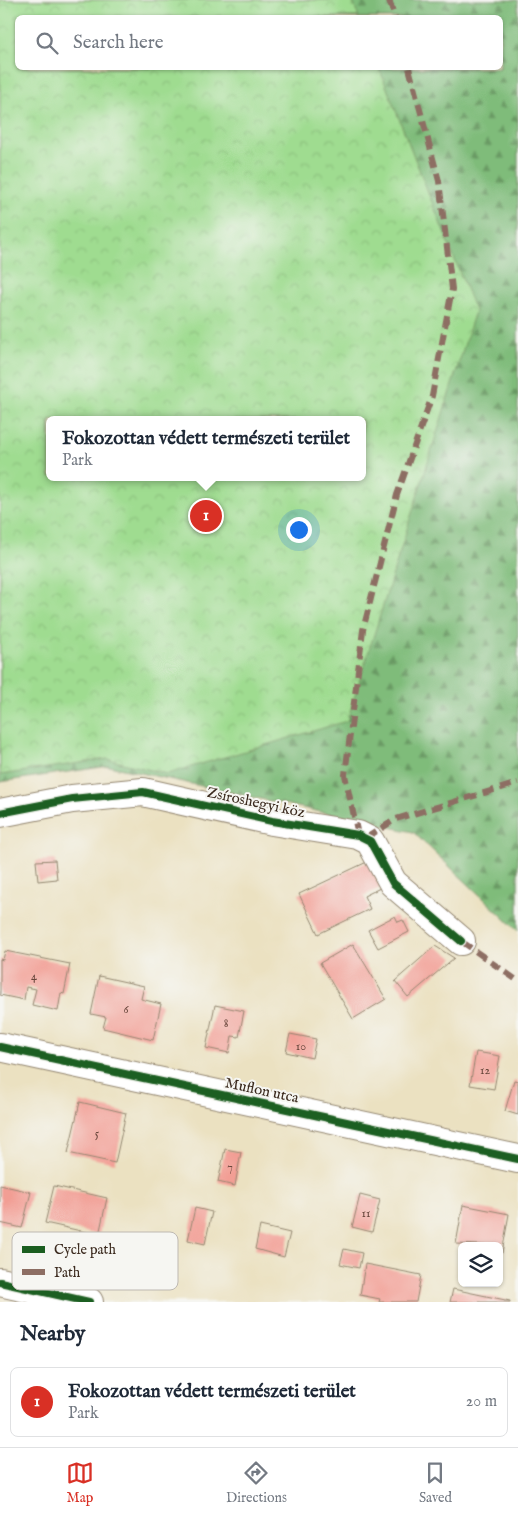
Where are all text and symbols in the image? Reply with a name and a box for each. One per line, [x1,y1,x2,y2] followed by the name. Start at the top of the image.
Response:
[15,15,503,70] search box
[33,29,61,57] icon: search
[73,31,164,55] text: Search here
[46,416,366,481] popup
[62,427,350,451] text: Fokozottan védett természeti terület
[62,451,92,471] text: Park
[190,497,222,535] pin: 1
[286,517,312,543] your location
[205,783,307,822] street label: Zsíroshegyi köz
[31,969,37,984] house number: 4
[123,1002,129,1017] house number: 6
[224,1016,229,1031] house number: 8
[296,1039,306,1054] house number: 10
[480,1063,490,1078] house number: 12
[223,1073,301,1108] street label: Muflon utca
[95,1126,100,1141] house number: 5
[227,1160,233,1175] house number: 7
[362,1206,370,1221] house number: 11
[12,1232,178,1290] legend
[54,1241,116,1259] text: Cycle path
[458,1242,503,1287] map controls
[458,1242,503,1287] button: layers
[54,1264,81,1282] text: Path
[20,1321,85,1348] text: Nearby
[68,1380,356,1404] text: Fokozottan védett természeti terület
[34,1392,40,1412] text: 1
[466,1392,497,1412] text: 20 m
[68,1404,98,1424] text: Park
[66,1459,94,1507] tab: Map
[226,1459,287,1507] tab: Directions
[419,1459,452,1507] tab: Saved

